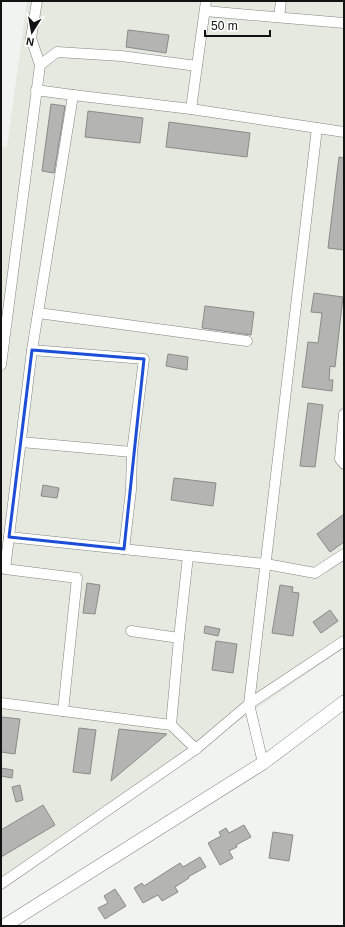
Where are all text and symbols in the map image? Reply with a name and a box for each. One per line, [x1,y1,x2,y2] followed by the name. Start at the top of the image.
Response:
[12,12,52,52] north arrow
[205,12,270,38] scale bar
[211,19,238,33] text: 50 m
[25,35,35,48] text: N

